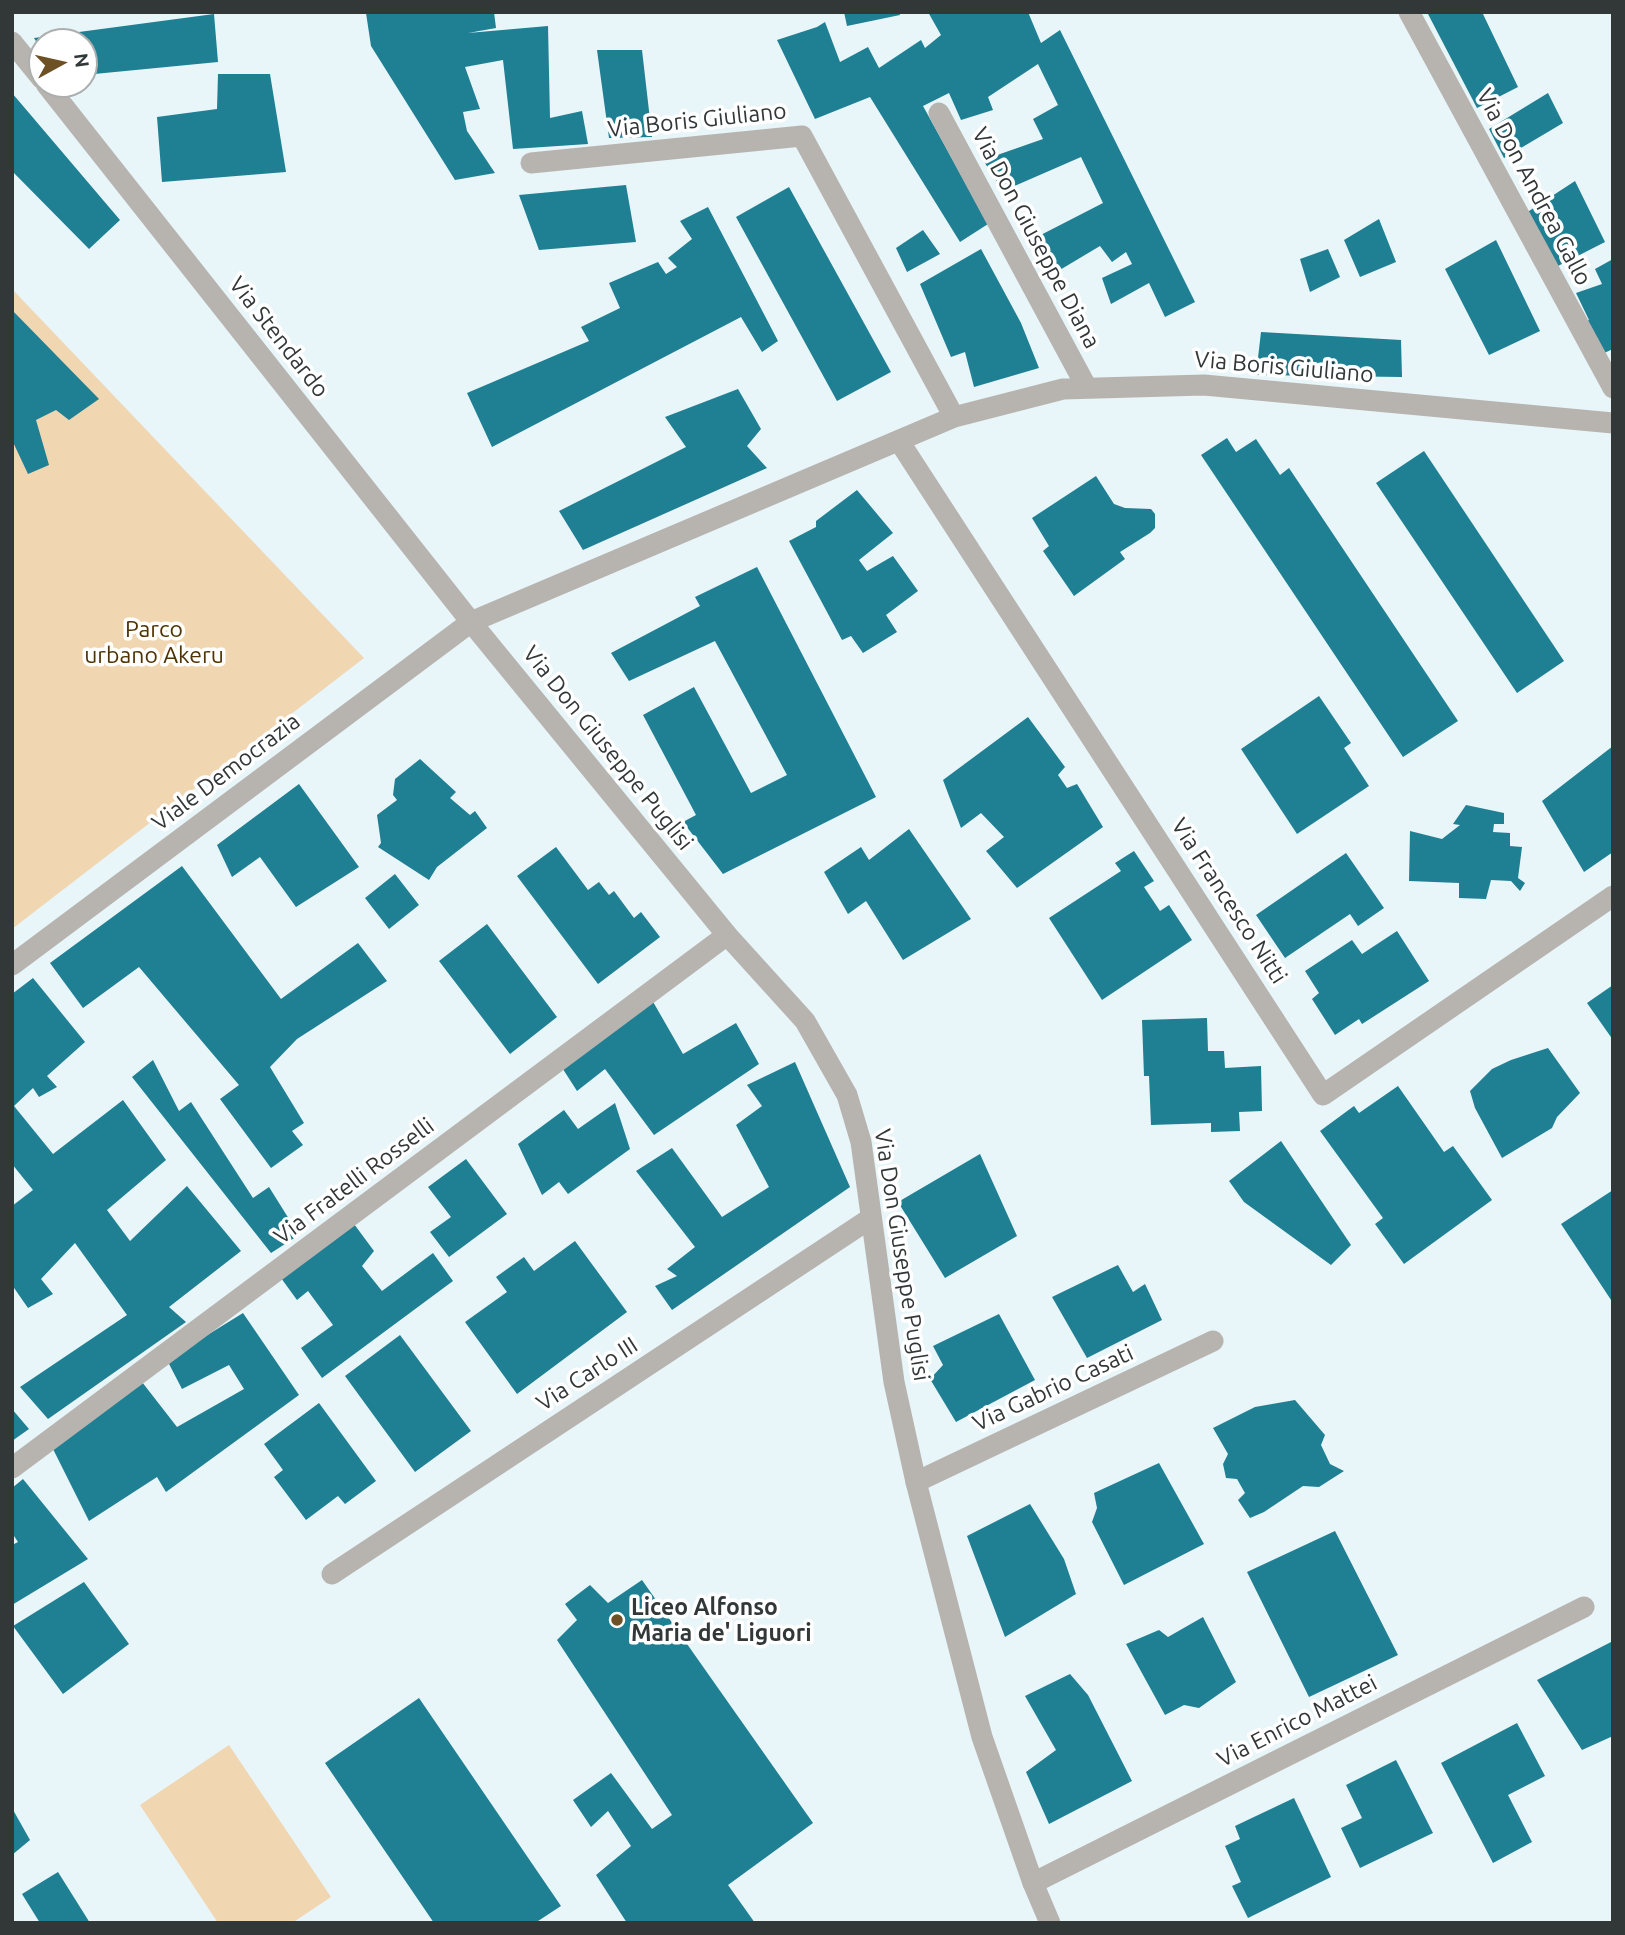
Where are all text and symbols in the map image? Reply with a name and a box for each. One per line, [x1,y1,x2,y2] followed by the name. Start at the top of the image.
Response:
[28,28,98,98] north arrow
[70,52,94,69] text: N
[1470,84,1598,290] street label: Via Don Andrea Gallo
[606,97,788,143] street label: Via Boris Giuliano
[966,123,1106,353] street label: Via Don Giuseppe Diana
[223,271,335,403] street label: Via Stendardo
[1193,345,1375,389] street label: Via Boris Giuliano
[84,615,224,669] park label: Parco urbano Akeru
[517,640,699,856] street label: Via Don Giuseppe Puglisi
[147,707,305,837] street label: Viale Democrazia
[1165,813,1293,989] street label: Via Francesco Nitti
[269,1112,439,1250] street label: Via Fratelli Rosselli
[868,1127,936,1383] street label: Via Don Giuseppe Puglisi
[531,1331,643,1417] street label: Via Carlo III
[968,1339,1138,1437] street label: Via Gabrio Casati
[631,1593,812,1647] place label: Liceo Alfonso Maria de' Liguori
[609,1612,625,1628] marker: Liceo Alfonso Maria de' Liguori
[1212,1669,1382,1773] street label: Via Enrico Mattei

